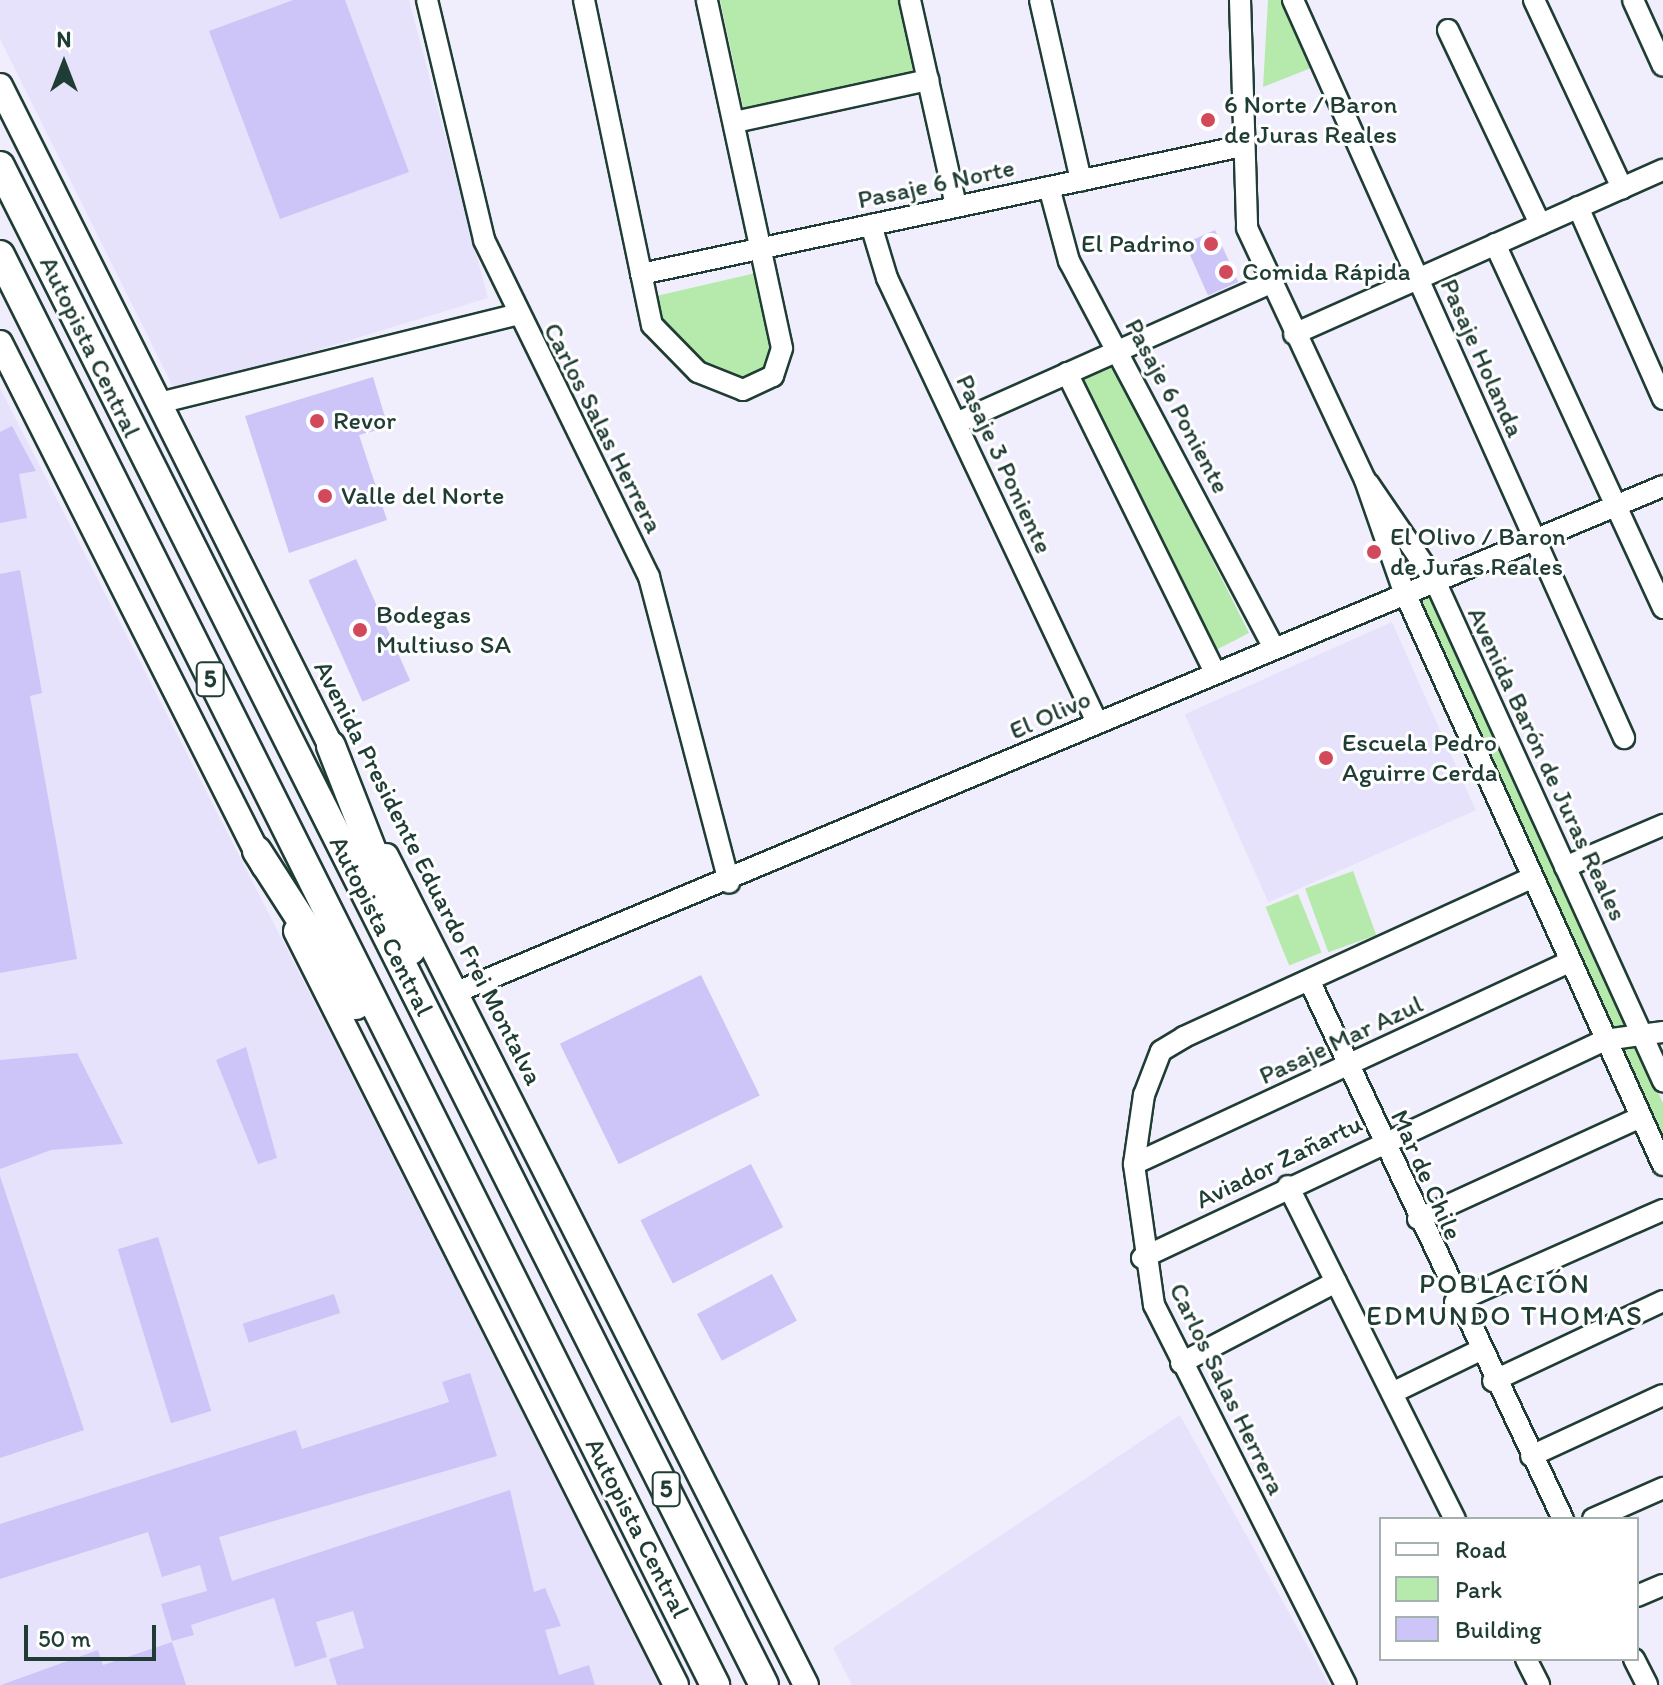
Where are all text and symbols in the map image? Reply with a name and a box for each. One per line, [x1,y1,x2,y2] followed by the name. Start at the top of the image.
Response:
[24,24,104,104] north arrow
[57,26,71,53] text: N
[1224,89,1397,150] place label: 6 Norte / Baron de Juras Reales
[1199,111,1217,129] marker: 6 Norte / Baron de Juras Reales
[855,152,1017,216] street label: Pasaje 6 Norte
[1081,228,1195,260] place label: El Padrino
[1202,235,1220,253] marker: El Padrino
[33,251,147,443] street label: Autopista Central
[1242,256,1410,288] place label: Comida Rápida
[1217,263,1235,281] marker: Comida Rápida
[1433,274,1531,442] street label: Pasaje Holanda
[1118,313,1236,499] street label: Pasaje 6 Poniente
[537,318,669,538] street label: Carlos Salas Herrera
[949,369,1059,559] street label: Pasaje 3 Poniente
[333,405,396,437] place label: Revor
[308,412,326,430] marker: Revor
[341,480,505,512] place label: Valle del Norte
[316,487,334,505] marker: Valle del Norte
[1390,521,1566,582] place label: El Olivo / Baron de Juras Reales
[1365,543,1383,561] marker: El Olivo / Baron de Juras Reales
[376,599,511,660] place label: Bodegas Multiuso SA
[1461,603,1633,925] street label: Avenida Barón de Juras Reales
[351,621,369,639] marker: Bodegas Multiuso SA
[307,656,549,1090] street label: Avenida Presidente Eduardo Frei Montalva
[194,659,226,699] road number: 5
[1005,683,1095,747] street label: El Olivo
[1342,727,1498,788] place label: Escuela Pedro Aguirre Cerda
[1317,749,1335,767] marker: Escuela Pedro Aguirre Cerda
[322,831,440,1021] street label: Autopista Central
[1254,988,1428,1092] street label: Pasaje Mar Azul
[1383,1105,1469,1245] street label: Mar de Chile
[1191,1108,1367,1216] street label: Aviador Zañartu
[1366,1266,1644,1332] district label: POBLACIÓN EDMUNDO THOMAS
[1162,1278,1292,1500] street label: Carlos Salas Herrera
[578,1433,696,1623] street label: Autopista Central
[650,1469,682,1509] road number: 5
[1379,1517,1639,1661] legend
[1455,1535,1507,1564] text: Road
[1455,1575,1502,1604] text: Park
[28,1609,160,1659] scale bar
[1455,1615,1542,1644] text: Building
[38,1624,91,1653] text: 50 m

